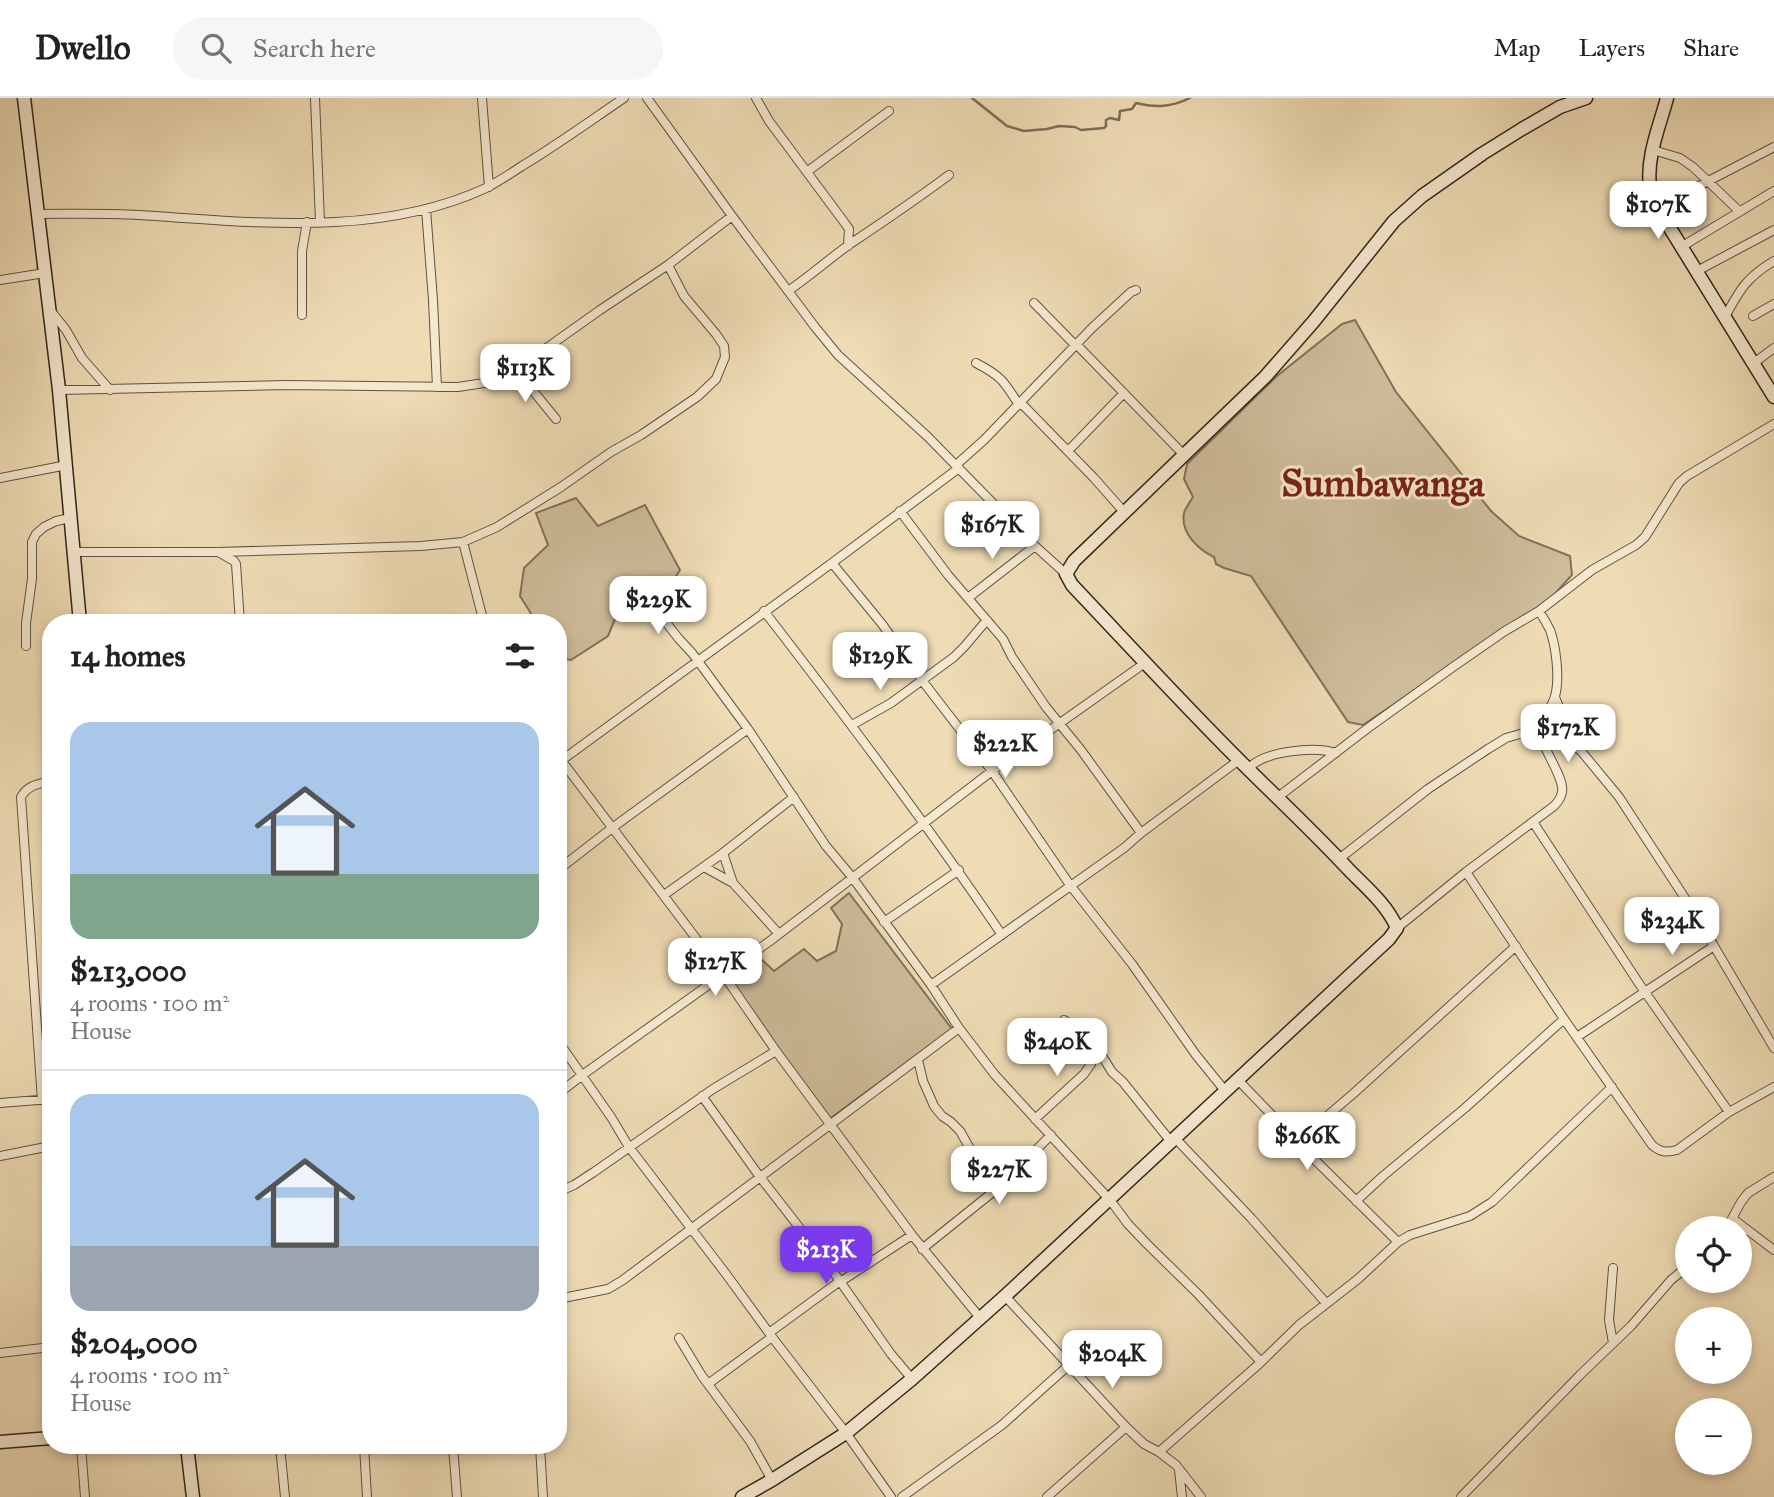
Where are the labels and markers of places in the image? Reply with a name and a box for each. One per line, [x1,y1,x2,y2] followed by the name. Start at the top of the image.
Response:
[1609,181,1707,241] pin: $107K
[476,344,574,404] pin: $113K
[943,502,1041,561] pin: $167K
[609,576,707,636] pin: $229K
[831,632,929,692] pin: $129K
[1519,704,1617,764] pin: $172K
[956,720,1054,780] pin: $222K
[1623,898,1721,957] pin: $234K
[666,939,764,998] pin: $127K
[1008,1018,1106,1078] pin: $240K
[1258,1112,1356,1172] pin: $266K
[950,1146,1048,1206] pin: $227K
[777,1226,875,1286] pin: $213K
[1063,1330,1161,1390] pin: $204K

